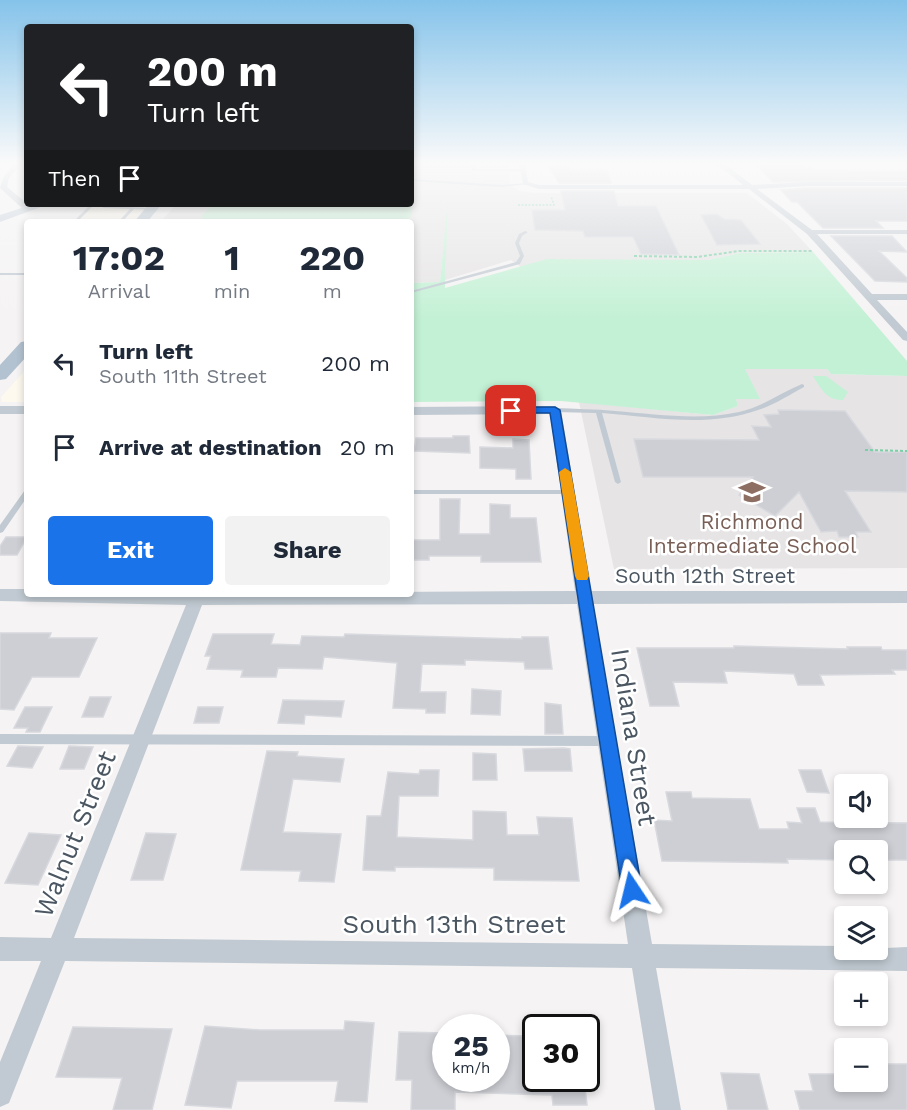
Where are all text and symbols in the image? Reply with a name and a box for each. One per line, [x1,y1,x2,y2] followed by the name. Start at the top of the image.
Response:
[147,47,278,96] text: 200 m
[48,48,126,126] icon: left
[147,97,259,129] text: Turn left
[113,162,146,195] icon: arrive
[48,166,101,191] text: Then
[73,237,165,279] text: 17:02
[224,237,240,279] text: 1
[299,237,365,279] text: 220
[88,279,150,303] text: Arrival
[214,279,250,303] text: min
[323,279,342,303] text: m
[99,339,193,364] text: Turn left
[48,347,81,380] icon: left
[321,351,390,376] text: 200 m
[99,364,267,388] text: South 11th Street
[485,385,536,436] pin
[494,394,527,427] icon: arrive
[48,431,81,464] icon: arrive
[99,435,322,460] text: Arrive at destination
[340,435,395,460] text: 20 m
[737,477,767,507] school or university icon: Richmond Intermediate School
[648,509,857,558] place label: Richmond Intermediate School
[48,516,213,585] button: Exit
[225,516,390,585] button: Share
[615,563,795,588] street label: South 12th Street
[605,646,663,828] street label: Indiana Street
[28,746,122,922] street label: Walnut Street
[834,774,888,1092] map controls
[834,774,888,828] button: sound
[834,840,888,894] button: search
[600,858,664,922] position arrow
[834,906,888,960] button: layers
[342,909,566,939] street label: South 13th Street
[834,972,888,1026] button: +
[522,1014,600,1092] speed limit sign: 30
[453,1028,489,1063] text: 25
[834,1038,888,1092] button: −
[452,1059,490,1077] text: km/h

